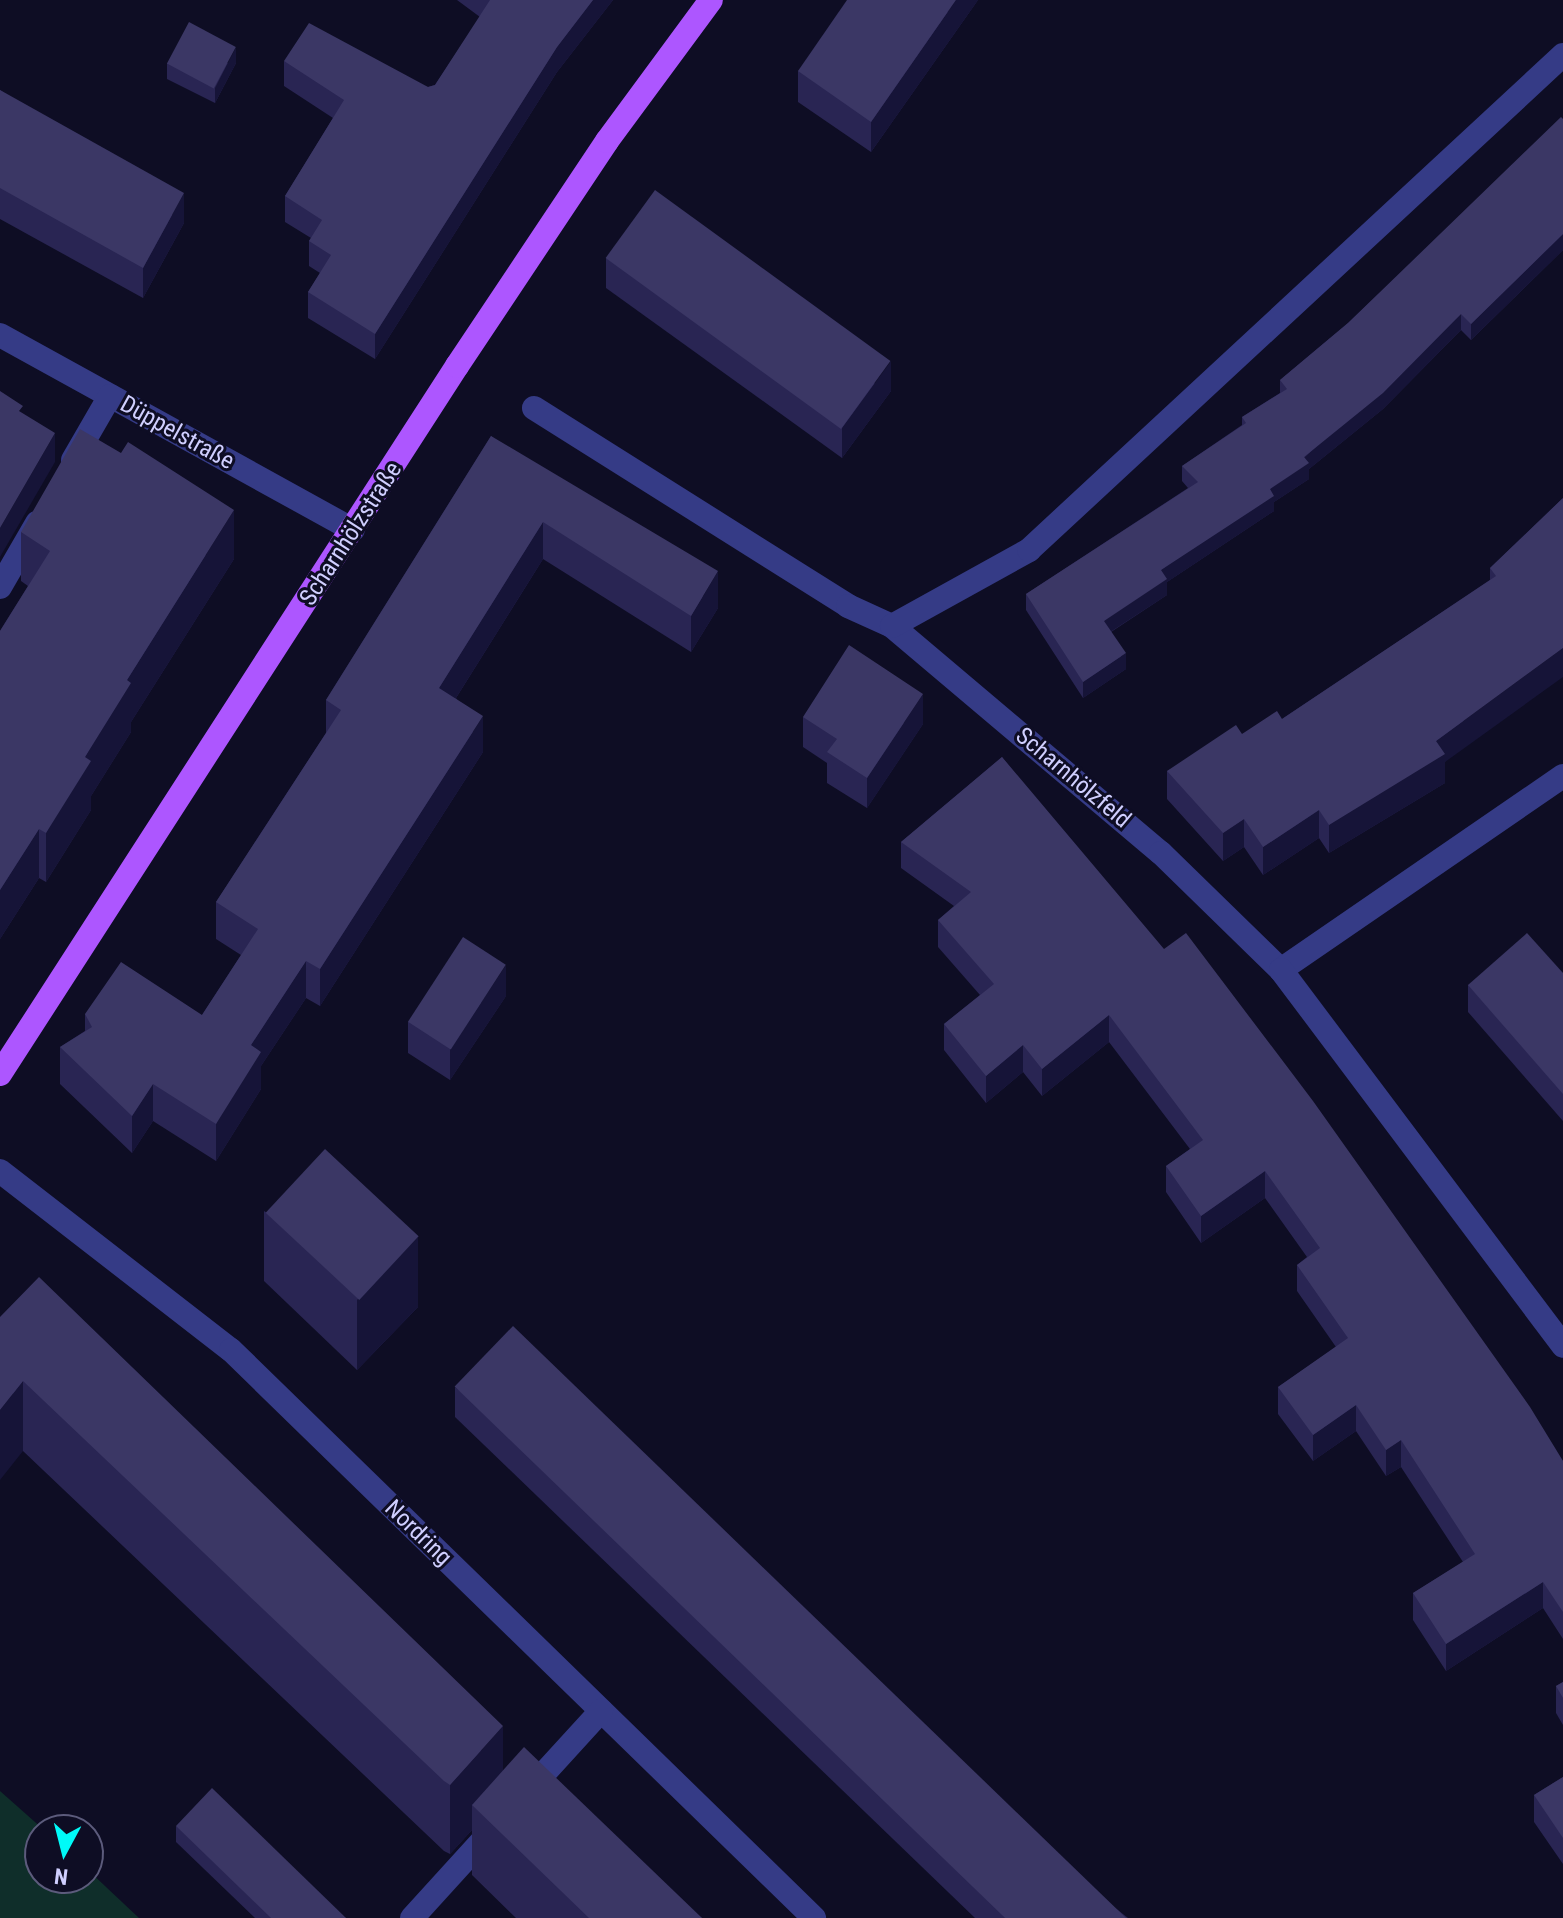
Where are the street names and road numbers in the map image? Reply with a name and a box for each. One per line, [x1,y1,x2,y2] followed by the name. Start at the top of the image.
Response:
[115,390,239,476] street label: Düppelstraße
[294,457,408,611] street label: Scharnhölzstraße
[1010,722,1136,834] street label: Scharnhölzfeld
[378,1494,458,1572] street label: Nordring

